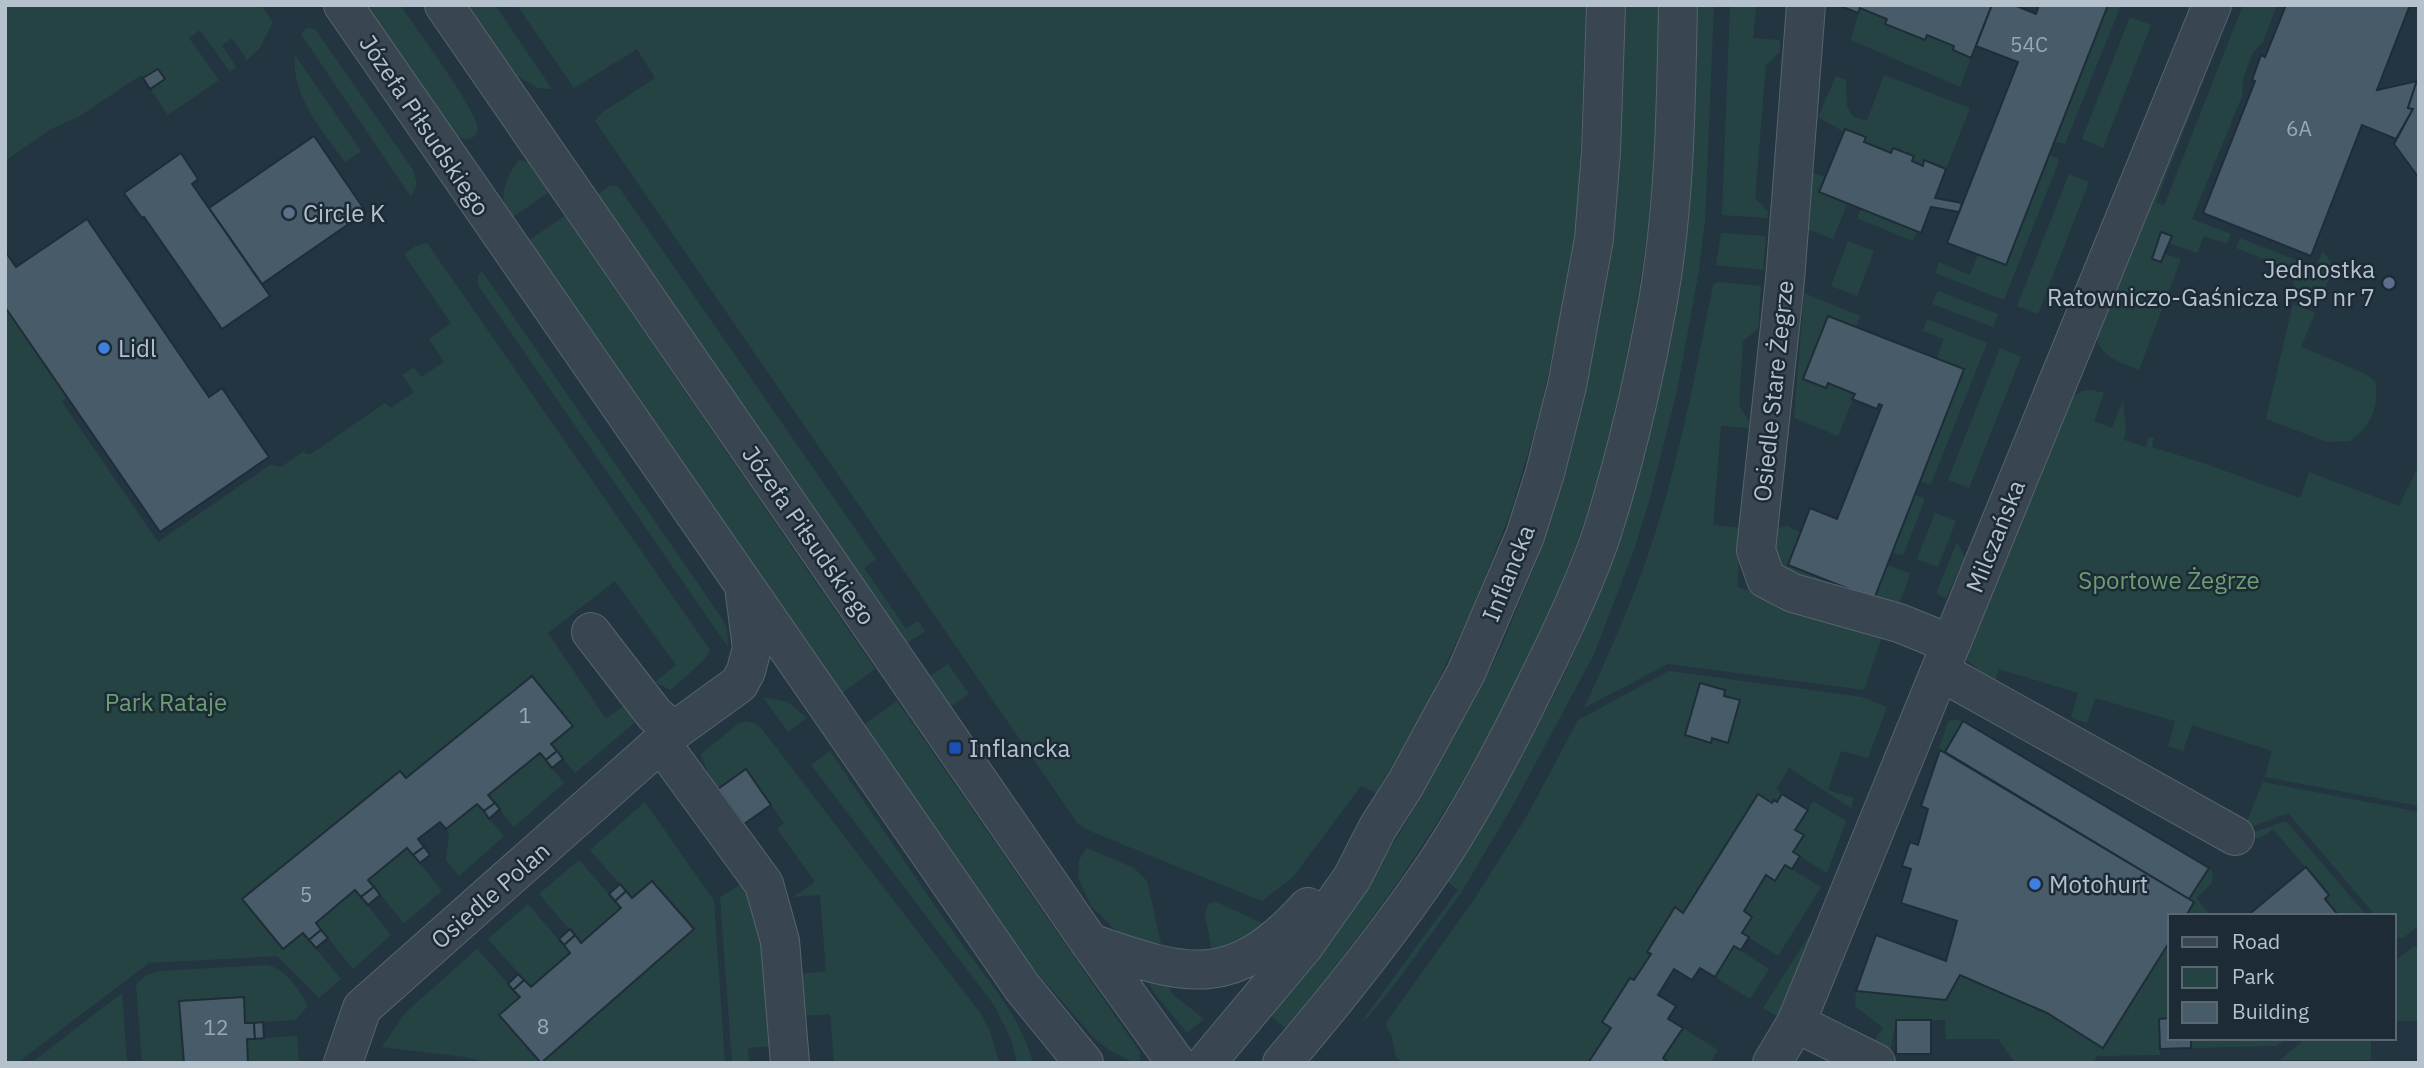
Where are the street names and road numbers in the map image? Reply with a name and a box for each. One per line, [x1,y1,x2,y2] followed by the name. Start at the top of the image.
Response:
[353,28,497,222] street label: Józefa Piłsudskiego
[1745,279,1801,503] street label: Osiedle Stare Żegrze
[735,439,883,631] street label: Józefa Piłsudskiego
[1958,475,2032,597] street label: Milczańska
[1474,520,1542,626] street label: Inflancka
[424,834,556,956] street label: Osiedle Polan

